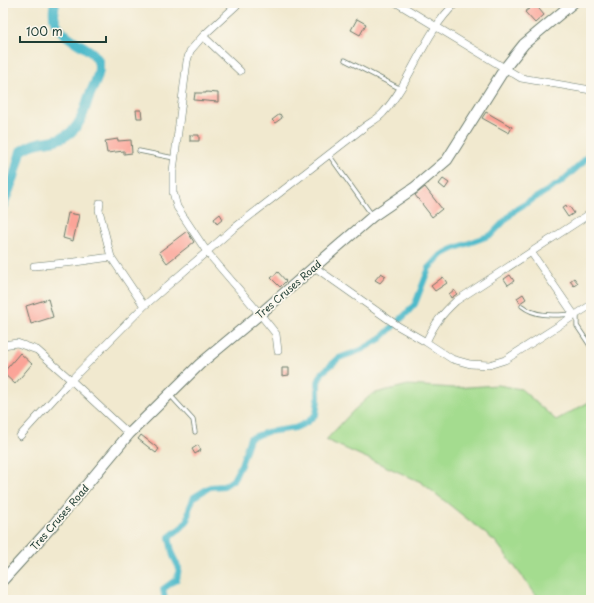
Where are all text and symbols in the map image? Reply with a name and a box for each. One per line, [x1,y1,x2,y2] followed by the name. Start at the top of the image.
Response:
[20,18,106,44] scale bar
[26,22,63,40] text: 100 m
[252,256,324,322] street label: Tres Cruses Road
[26,481,92,553] street label: Tres Cruses Road

